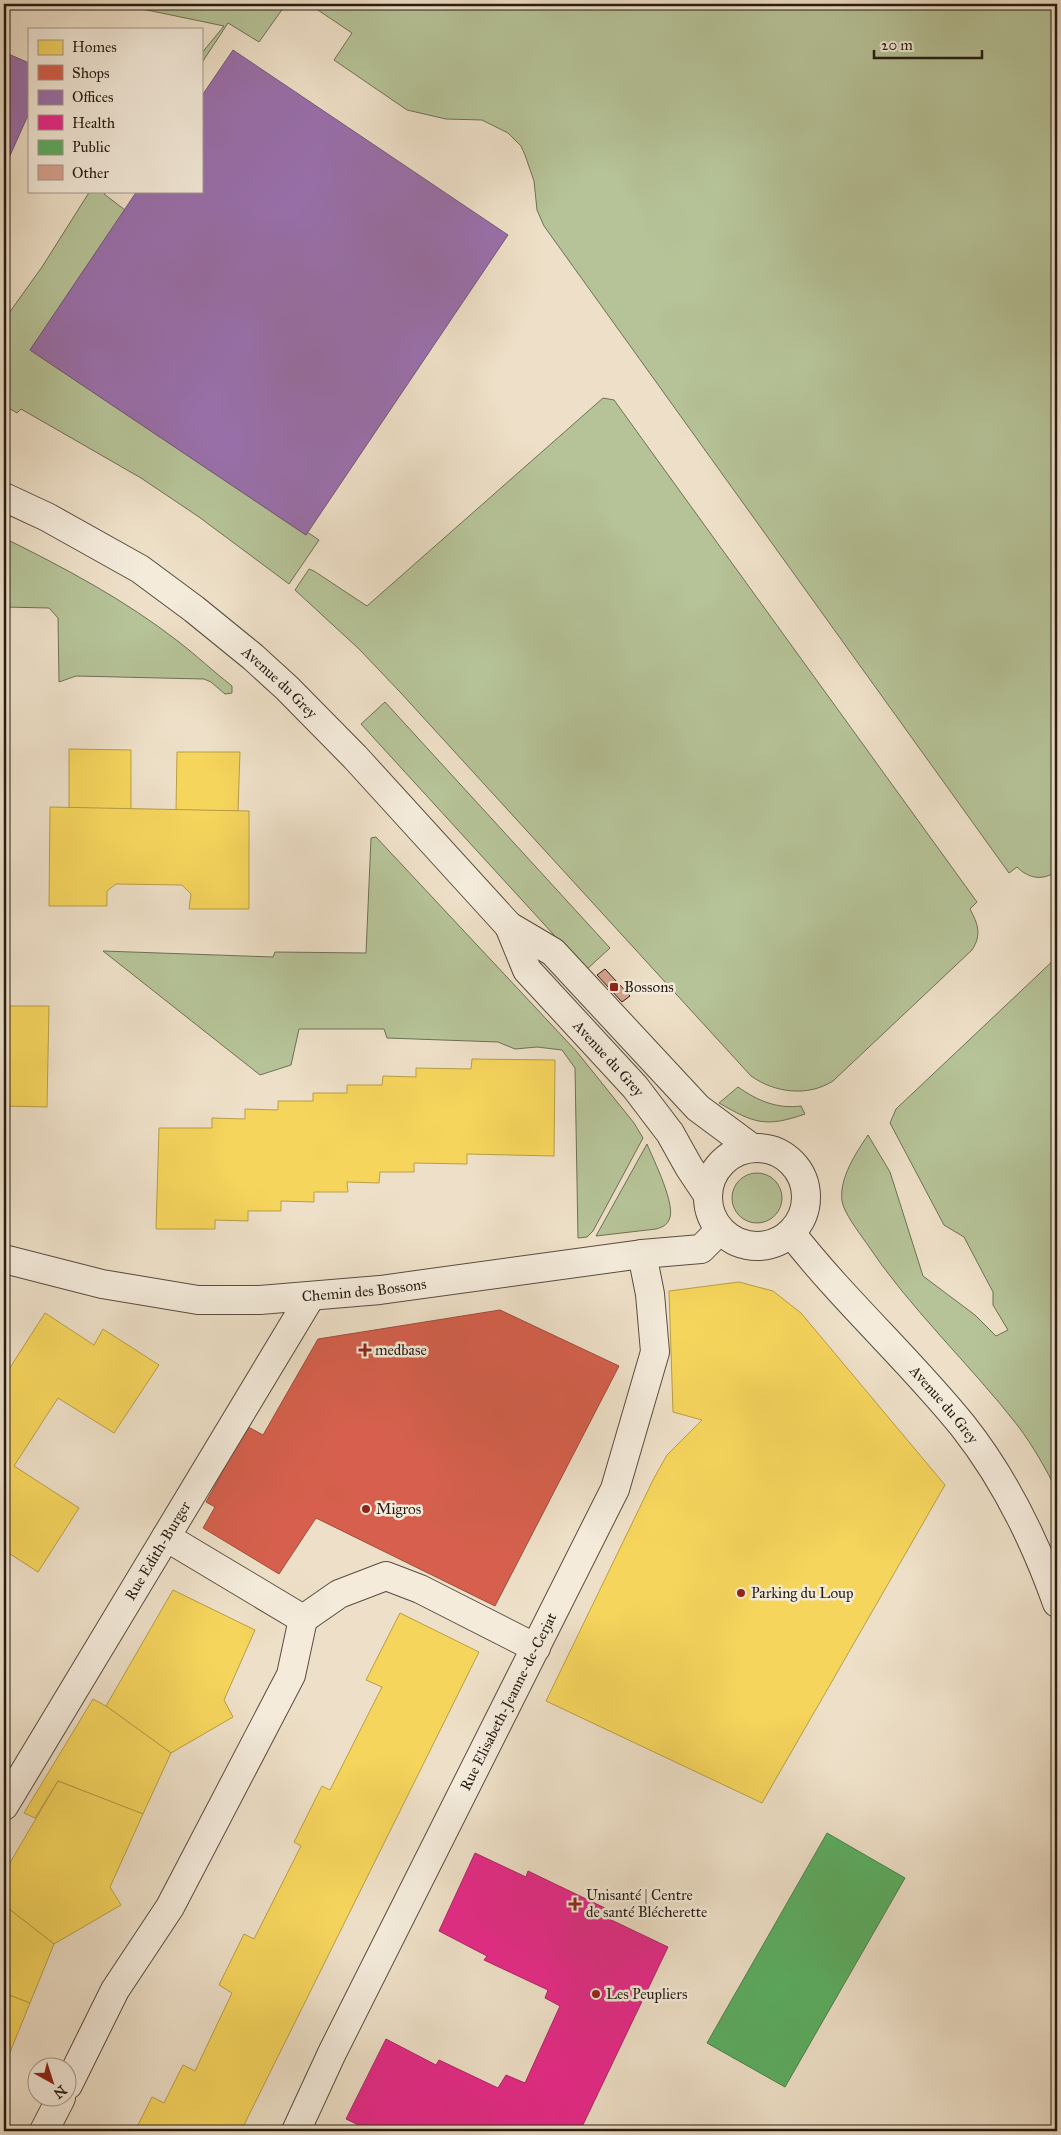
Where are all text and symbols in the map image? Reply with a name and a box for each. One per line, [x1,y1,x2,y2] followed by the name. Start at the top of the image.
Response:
[28,28,202,192] legend
[874,28,981,60] scale bar
[881,36,913,54] text: 20 m
[72,38,117,56] text: Homes
[72,64,110,82] text: Shops
[72,88,113,106] text: Offices
[72,114,116,132] text: Health
[72,138,110,156] text: Public
[72,164,109,182] text: Other
[238,642,322,723] street label: Avenue du Grey
[624,978,674,996] place label: Bossons
[608,981,620,993] marker: Bossons
[569,1016,649,1101] street label: Avenue du Grey
[301,1275,428,1305] street label: Chemin des Bossons
[375,1341,427,1359] place label: medbase
[359,1344,371,1356] marker: medbase
[905,1361,983,1448] street label: Avenue du Grey
[121,1498,195,1604] street label: Rue Edith-Burger
[376,1500,421,1518] place label: Migros
[360,1503,372,1515] marker: Migros
[751,1584,854,1602] place label: Parking du Loup
[735,1587,747,1599] marker: Parking du Loup
[456,1609,561,1793] street label: Rue Elisabeth-Jeanne-de-Cerjat
[586,1886,707,1921] place label: Unisanté | Centre de santé Blécherette
[568,1897,582,1911] marker: Unisanté | Centre de santé Blécherette
[606,1985,687,2003] place label: Les Peupliers
[590,1988,602,2000] marker: Les Peupliers
[28,2058,78,2108] north arrow
[50,2081,70,2102] text: N

